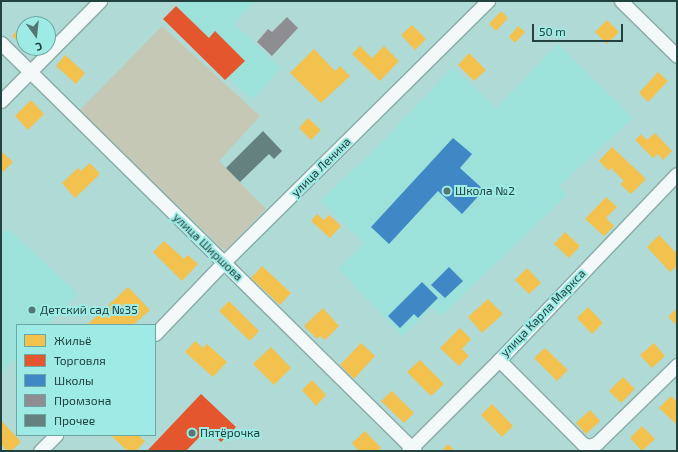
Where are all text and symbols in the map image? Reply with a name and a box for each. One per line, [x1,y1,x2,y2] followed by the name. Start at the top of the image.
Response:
[16,16,56,56] north arrow
[534,16,625,42] scale bar
[539,24,566,38] text: 50 m
[34,40,44,54] text: С
[288,134,354,200] street label: улица Ленина
[455,184,515,198] place label: Школа №2
[442,186,452,196] marker: Школа №2
[170,210,246,284] street label: улица Ширшова
[497,266,589,360] street label: улица Карла Маркса
[40,303,138,317] place label: Детский сад №35
[27,305,37,315] marker: Детский сад №35
[16,324,156,436] legend
[54,333,91,347] text: Жильё
[54,353,106,367] text: Торговля
[54,373,94,387] text: Школы
[54,393,111,407] text: Промзона
[54,413,95,427] text: Прочее
[200,426,260,440] place label: Пятёрочка
[187,428,197,438] marker: Пятёрочка

